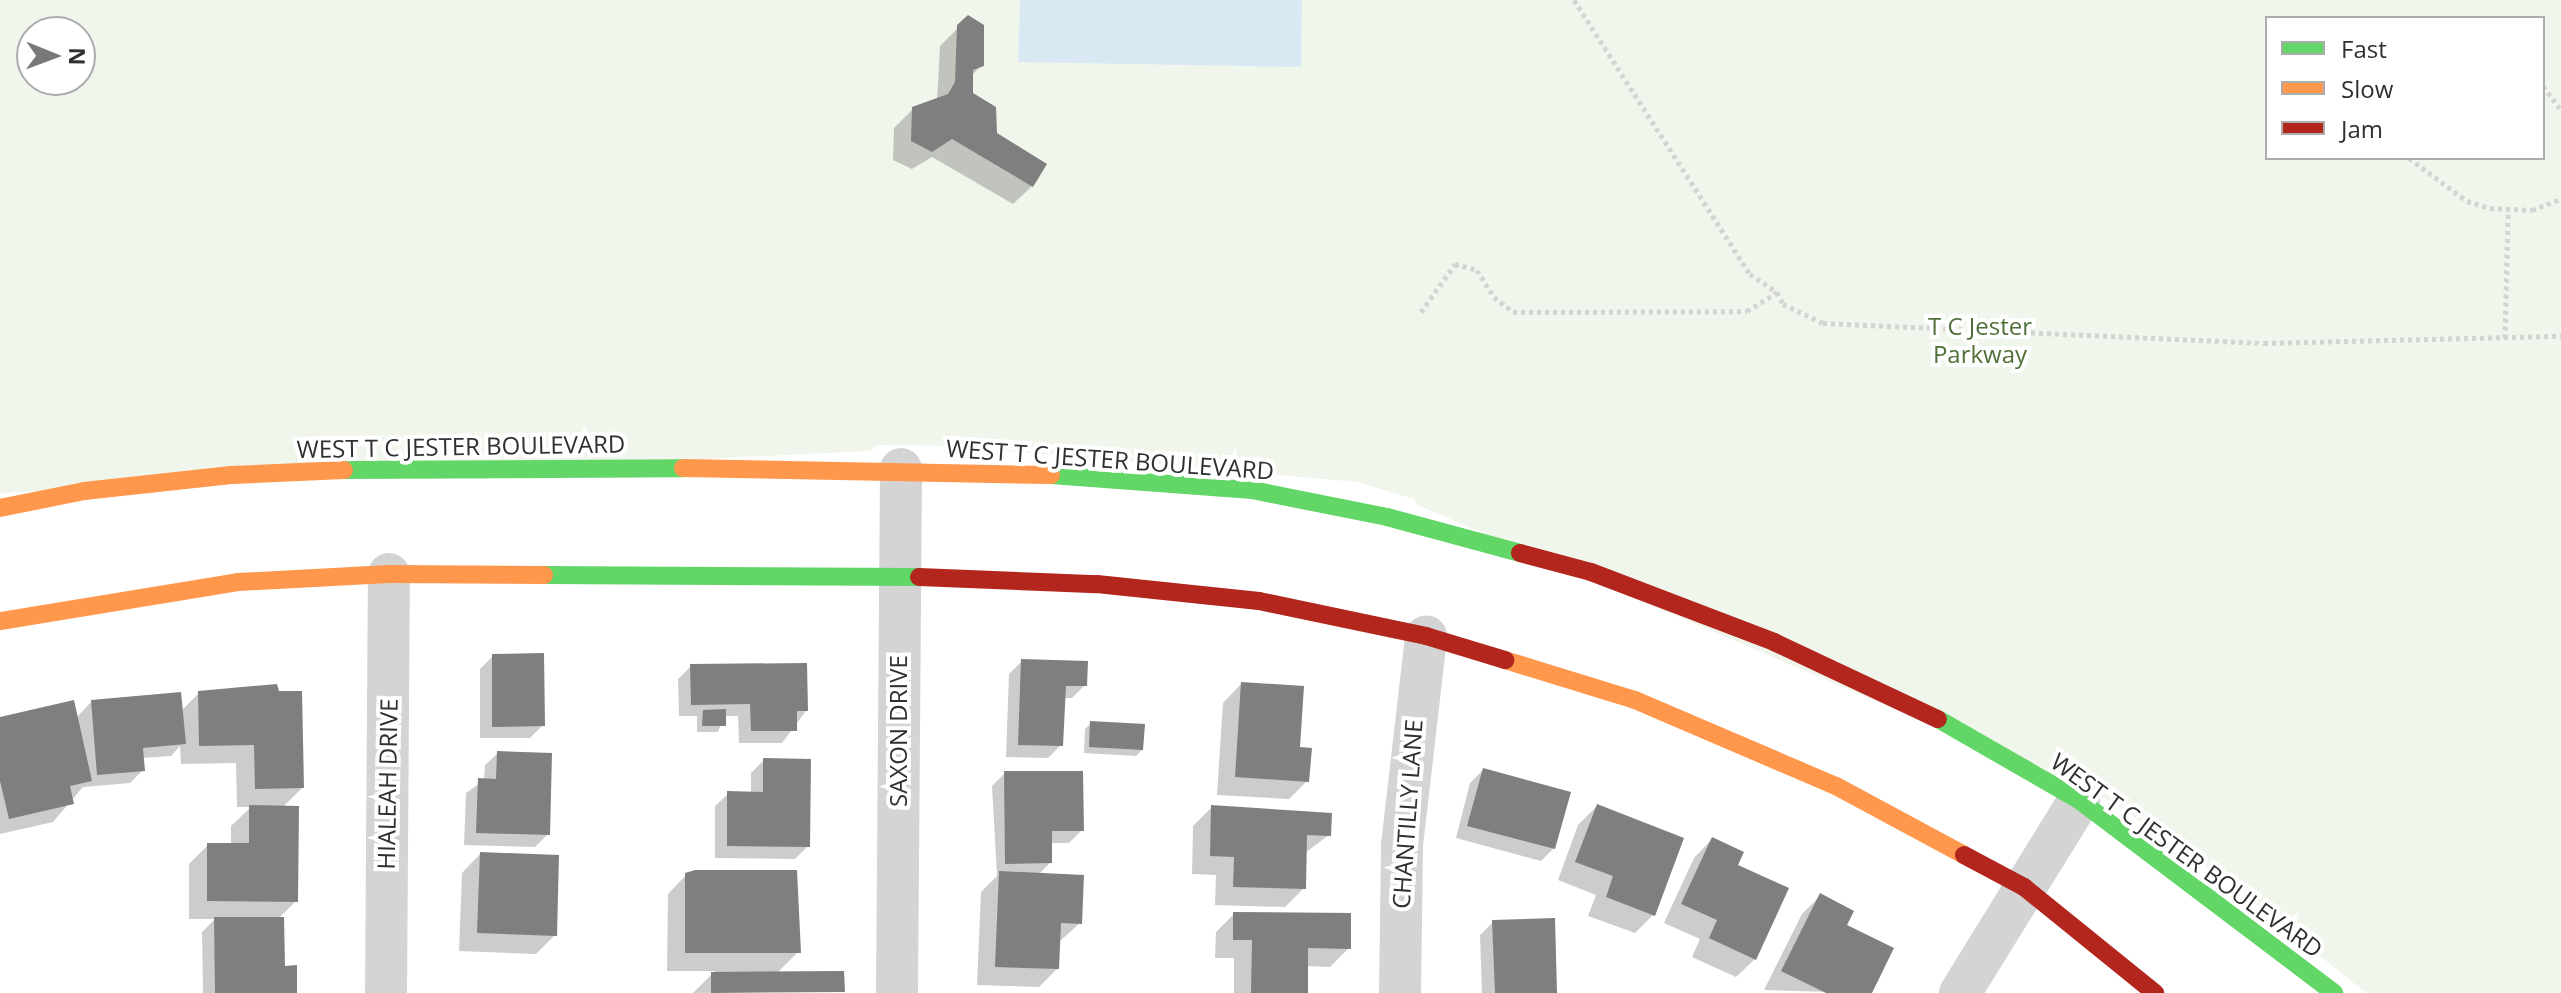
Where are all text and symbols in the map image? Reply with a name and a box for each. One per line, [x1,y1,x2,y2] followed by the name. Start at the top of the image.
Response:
[16,16,96,96] north arrow
[2265,16,2545,160] legend
[2341,32,2387,65] text: Fast
[63,47,93,66] text: N
[2341,72,2393,105] text: Slow
[2341,112,2383,145] text: Jam
[1928,312,2032,368] park label: T C Jester Parkway
[296,429,626,463] street label: WEST T C JESTER BOULEVARD
[945,433,1275,485] street label: WEST T C JESTER BOULEVARD
[884,655,912,807] street label: SAXON DRIVE
[371,698,403,870] street label: HIALEAH DRIVE
[1386,718,1428,910] street label: CHANTILLY LANE
[2046,747,2328,963] street label: WEST T C JESTER BOULEVARD

